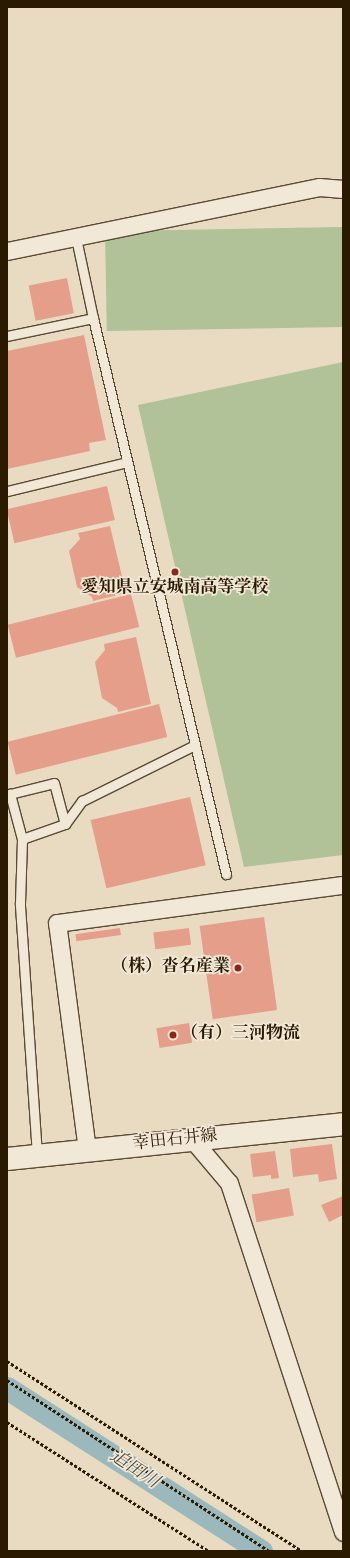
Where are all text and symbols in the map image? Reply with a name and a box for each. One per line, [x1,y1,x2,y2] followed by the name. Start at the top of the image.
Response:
[170,567,180,577] marker: 愛知県立安城南高等学校
[82,579,268,599] place label: 愛知県立安城南高等学校
[111,958,230,978] place label: （株）沓名産業
[233,963,243,973] marker: （株）沓名産業
[181,1025,300,1045] place label: （有）三河物流
[168,1030,178,1040] marker: （有）三河物流
[132,1126,218,1156] street label: 幸田石井線
[105,1446,163,1494] water label: 追田川

